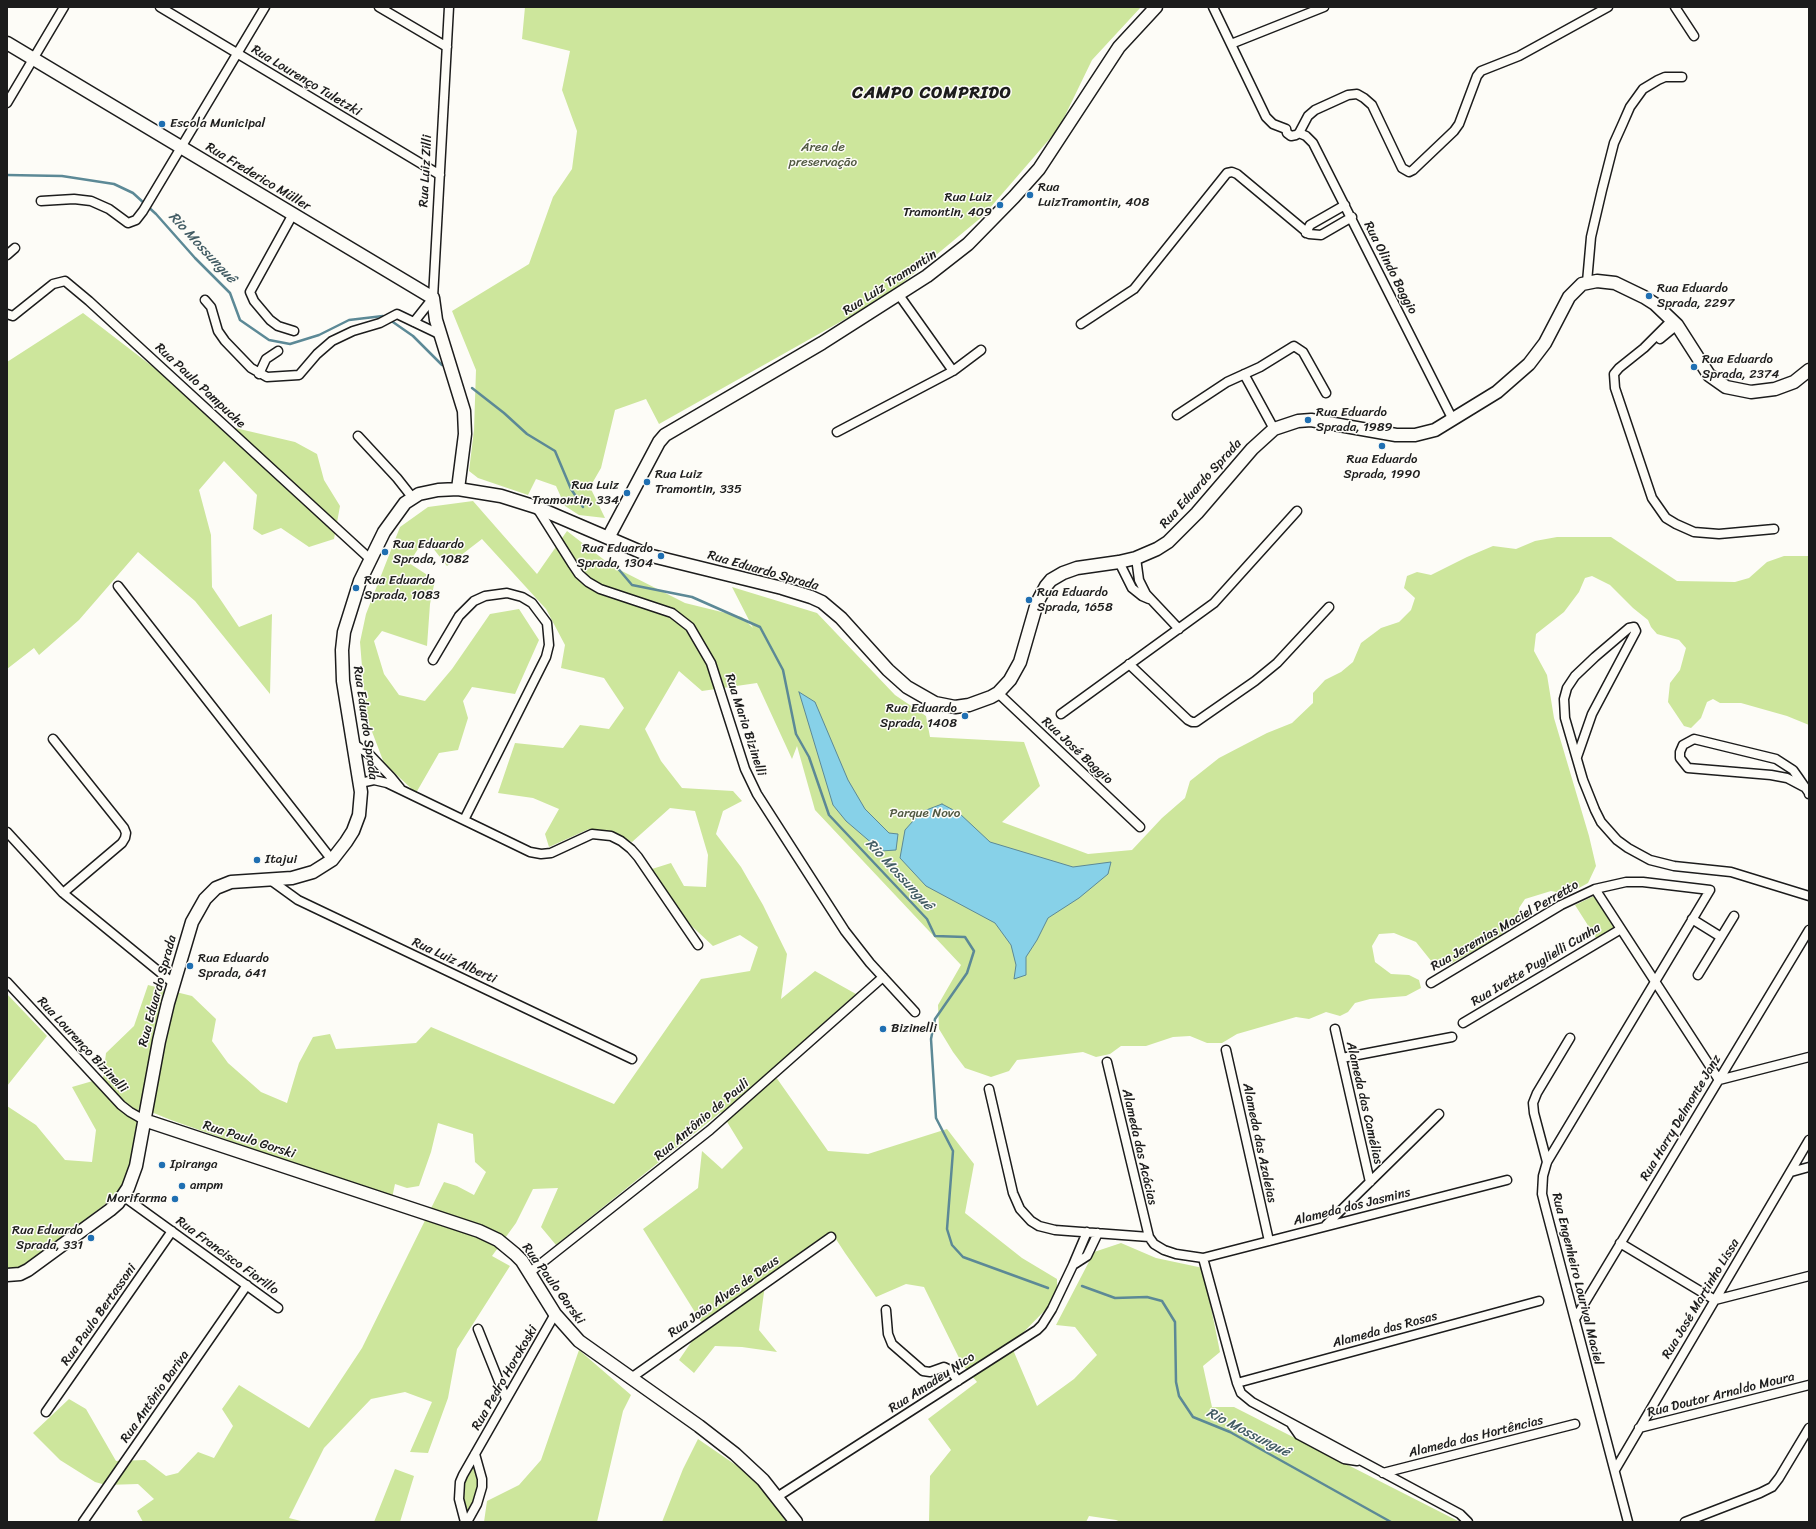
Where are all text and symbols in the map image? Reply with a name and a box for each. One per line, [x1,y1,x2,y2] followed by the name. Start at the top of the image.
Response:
[248,42,364,120] street label: Rua Lourenço Tuletzki
[853,84,1011,104] district label: CAMPO COMPRIDO
[170,116,265,132] place label: Escola Municipal
[157,119,167,129] marker: Escola Municipal
[416,134,436,208] street label: Rua Luiz Zilli
[203,139,313,215] street label: Rua Frederico Müller
[789,140,857,171] park label: Área de preservação
[1038,180,1149,211] place label: Rua LuizTramontin, 408
[903,190,992,221] place label: Rua Luiz Tramontin, 409
[1025,190,1035,200] marker: Rua LuizTramontin, 408
[995,200,1005,210] marker: Rua Luiz Tramontin, 409
[165,209,239,287] water label: Rio Mossunguê
[1360,219,1420,317] street label: Rua Olindo Baggio
[840,247,940,319] street label: Rua Luiz Tramontin
[1657,281,1735,312] place label: Rua Eduardo Sprada, 2297
[1644,291,1654,301] marker: Rua Eduardo Sprada, 2297
[152,340,248,432] street label: Rua Paulo Pampuche
[1702,352,1779,383] place label: Rua Eduardo Sprada, 2374
[1689,362,1699,372] marker: Rua Eduardo Sprada, 2374
[1316,405,1393,436] place label: Rua Eduardo Sprada, 1989
[1303,415,1313,425] marker: Rua Eduardo Sprada, 1989
[1157,436,1245,532] street label: Rua Eduardo Sprada
[1377,441,1387,451] marker: Rua Eduardo Sprada, 1990
[1344,452,1420,483] place label: Rua Eduardo Sprada, 1990
[655,467,742,498] place label: Rua Luiz Tramontin, 335
[642,477,652,487] marker: Rua Luiz Tramontin, 335
[532,478,619,509] place label: Rua Luiz Tramontin, 334
[622,488,632,498] marker: Rua Luiz Tramontin, 334
[393,537,469,568] place label: Rua Eduardo Sprada, 1082
[577,541,653,572] place label: Rua Eduardo Sprada, 1304
[380,547,390,557] marker: Rua Eduardo Sprada, 1082
[706,548,820,594] street label: Rua Eduardo Sprada
[656,551,666,561] marker: Rua Eduardo Sprada, 1304
[364,573,440,604] place label: Rua Eduardo Sprada, 1083
[351,583,361,593] marker: Rua Eduardo Sprada, 1083
[1037,585,1113,616] place label: Rua Eduardo Sprada, 1658
[1024,595,1034,605] marker: Rua Eduardo Sprada, 1658
[349,665,381,781] street label: Rua Eduardo Sprada
[721,672,769,778] street label: Rua Maria Bizinelli
[880,701,957,732] place label: Rua Eduardo Sprada, 1408
[960,711,970,721] marker: Rua Eduardo Sprada, 1408
[1038,714,1116,788] street label: Rua José Baggio
[890,806,960,822] park label: Parque Novo
[862,836,936,914] water label: Rio Mossunguê
[265,852,297,868] place label: Itajui
[252,855,262,865] marker: Itajui
[1428,877,1582,975] street label: Rua Jeremias Maciel Perretto
[1468,920,1604,1010] street label: Rua Ivette Puglielli Cunha
[136,934,180,1048] street label: Rua Eduardo Sprada
[409,935,499,987] street label: Rua Luiz Alberti
[198,951,269,982] place label: Rua Eduardo Sprada, 641
[185,961,195,971] marker: Rua Eduardo Sprada, 641
[34,994,130,1096] street label: Rua Lourenço Bizinelli
[891,1021,937,1037] place label: Bizinelli
[878,1024,888,1034] marker: Bizinelli
[1342,1040,1386,1166] street label: Alameda das Camélias
[1637,1052,1725,1184] street label: Rua Harry Delmonte Janz
[651,1076,753,1164] street label: Rua Antônio de Pauli
[1239,1082,1279,1204] street label: Alameda das Azaleias
[1118,1088,1160,1206] street label: Alameda das Acácias
[201,1118,297,1162] street label: Rua Paulo Gorski
[170,1157,218,1173] place label: Ipiranga
[157,1160,167,1170] marker: Ipiranga
[190,1178,223,1194] place label: ampm
[177,1181,187,1191] marker: ampm
[1292,1185,1412,1229] street label: Alameda dos Jasmins
[107,1191,167,1207] place label: Morifarma
[1548,1191,1606,1367] street label: Rua Engenheiro Lourival Maciel
[170,1194,180,1204] marker: Morifarma
[173,1213,281,1299] street label: Rua Francisco Fiorillo
[12,1223,83,1254] place label: Rua Eduardo Sprada, 331
[86,1233,96,1243] marker: Rua Eduardo Sprada, 331
[1659,1236,1743,1362] street label: Rua José Martinho Lissa
[518,1241,588,1327] street label: Rua Paulo Gorski
[665,1253,783,1341] street label: Rua João Alves de Deus
[58,1261,140,1369] street label: Rua Paulo Bertassoni
[1331,1309,1439,1351] street label: Alameda das Rosas
[469,1323,541,1433] street label: Rua Pedro Horokoski
[117,1348,193,1446] street label: Rua Antônio Dariva
[886,1349,978,1417] street label: Rua Amadeu Nico
[1646,1369,1796,1421] street label: Rua Doutor Arnaldo Moura
[1203,1405,1293,1461] water label: Rio Mossunguê
[1407,1413,1545,1461] street label: Alameda das Hortências

